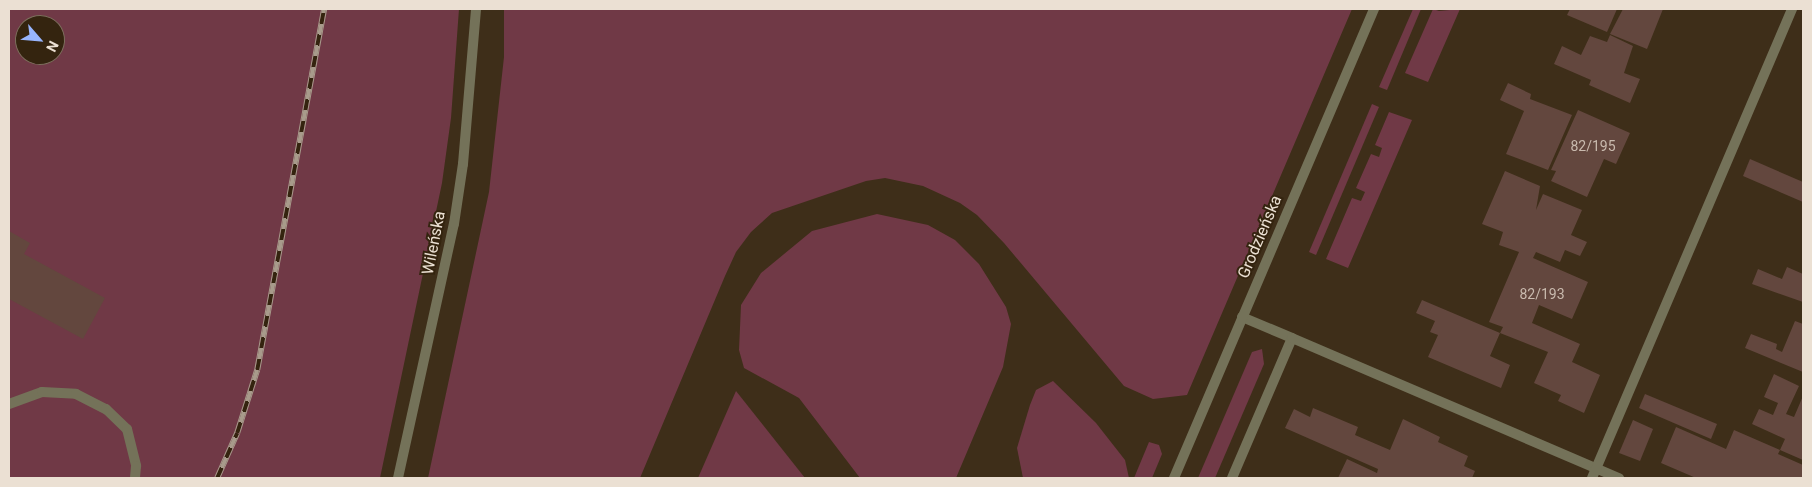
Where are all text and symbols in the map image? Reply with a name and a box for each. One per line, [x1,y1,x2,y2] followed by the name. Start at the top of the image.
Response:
[15,15,65,65] north arrow
[43,38,62,54] text: N
[1570,138,1616,154] house number: 82/195
[1234,193,1286,281] street label: Grodzieńska
[418,210,450,276] street label: Wileńska
[1519,286,1565,302] house number: 82/193

